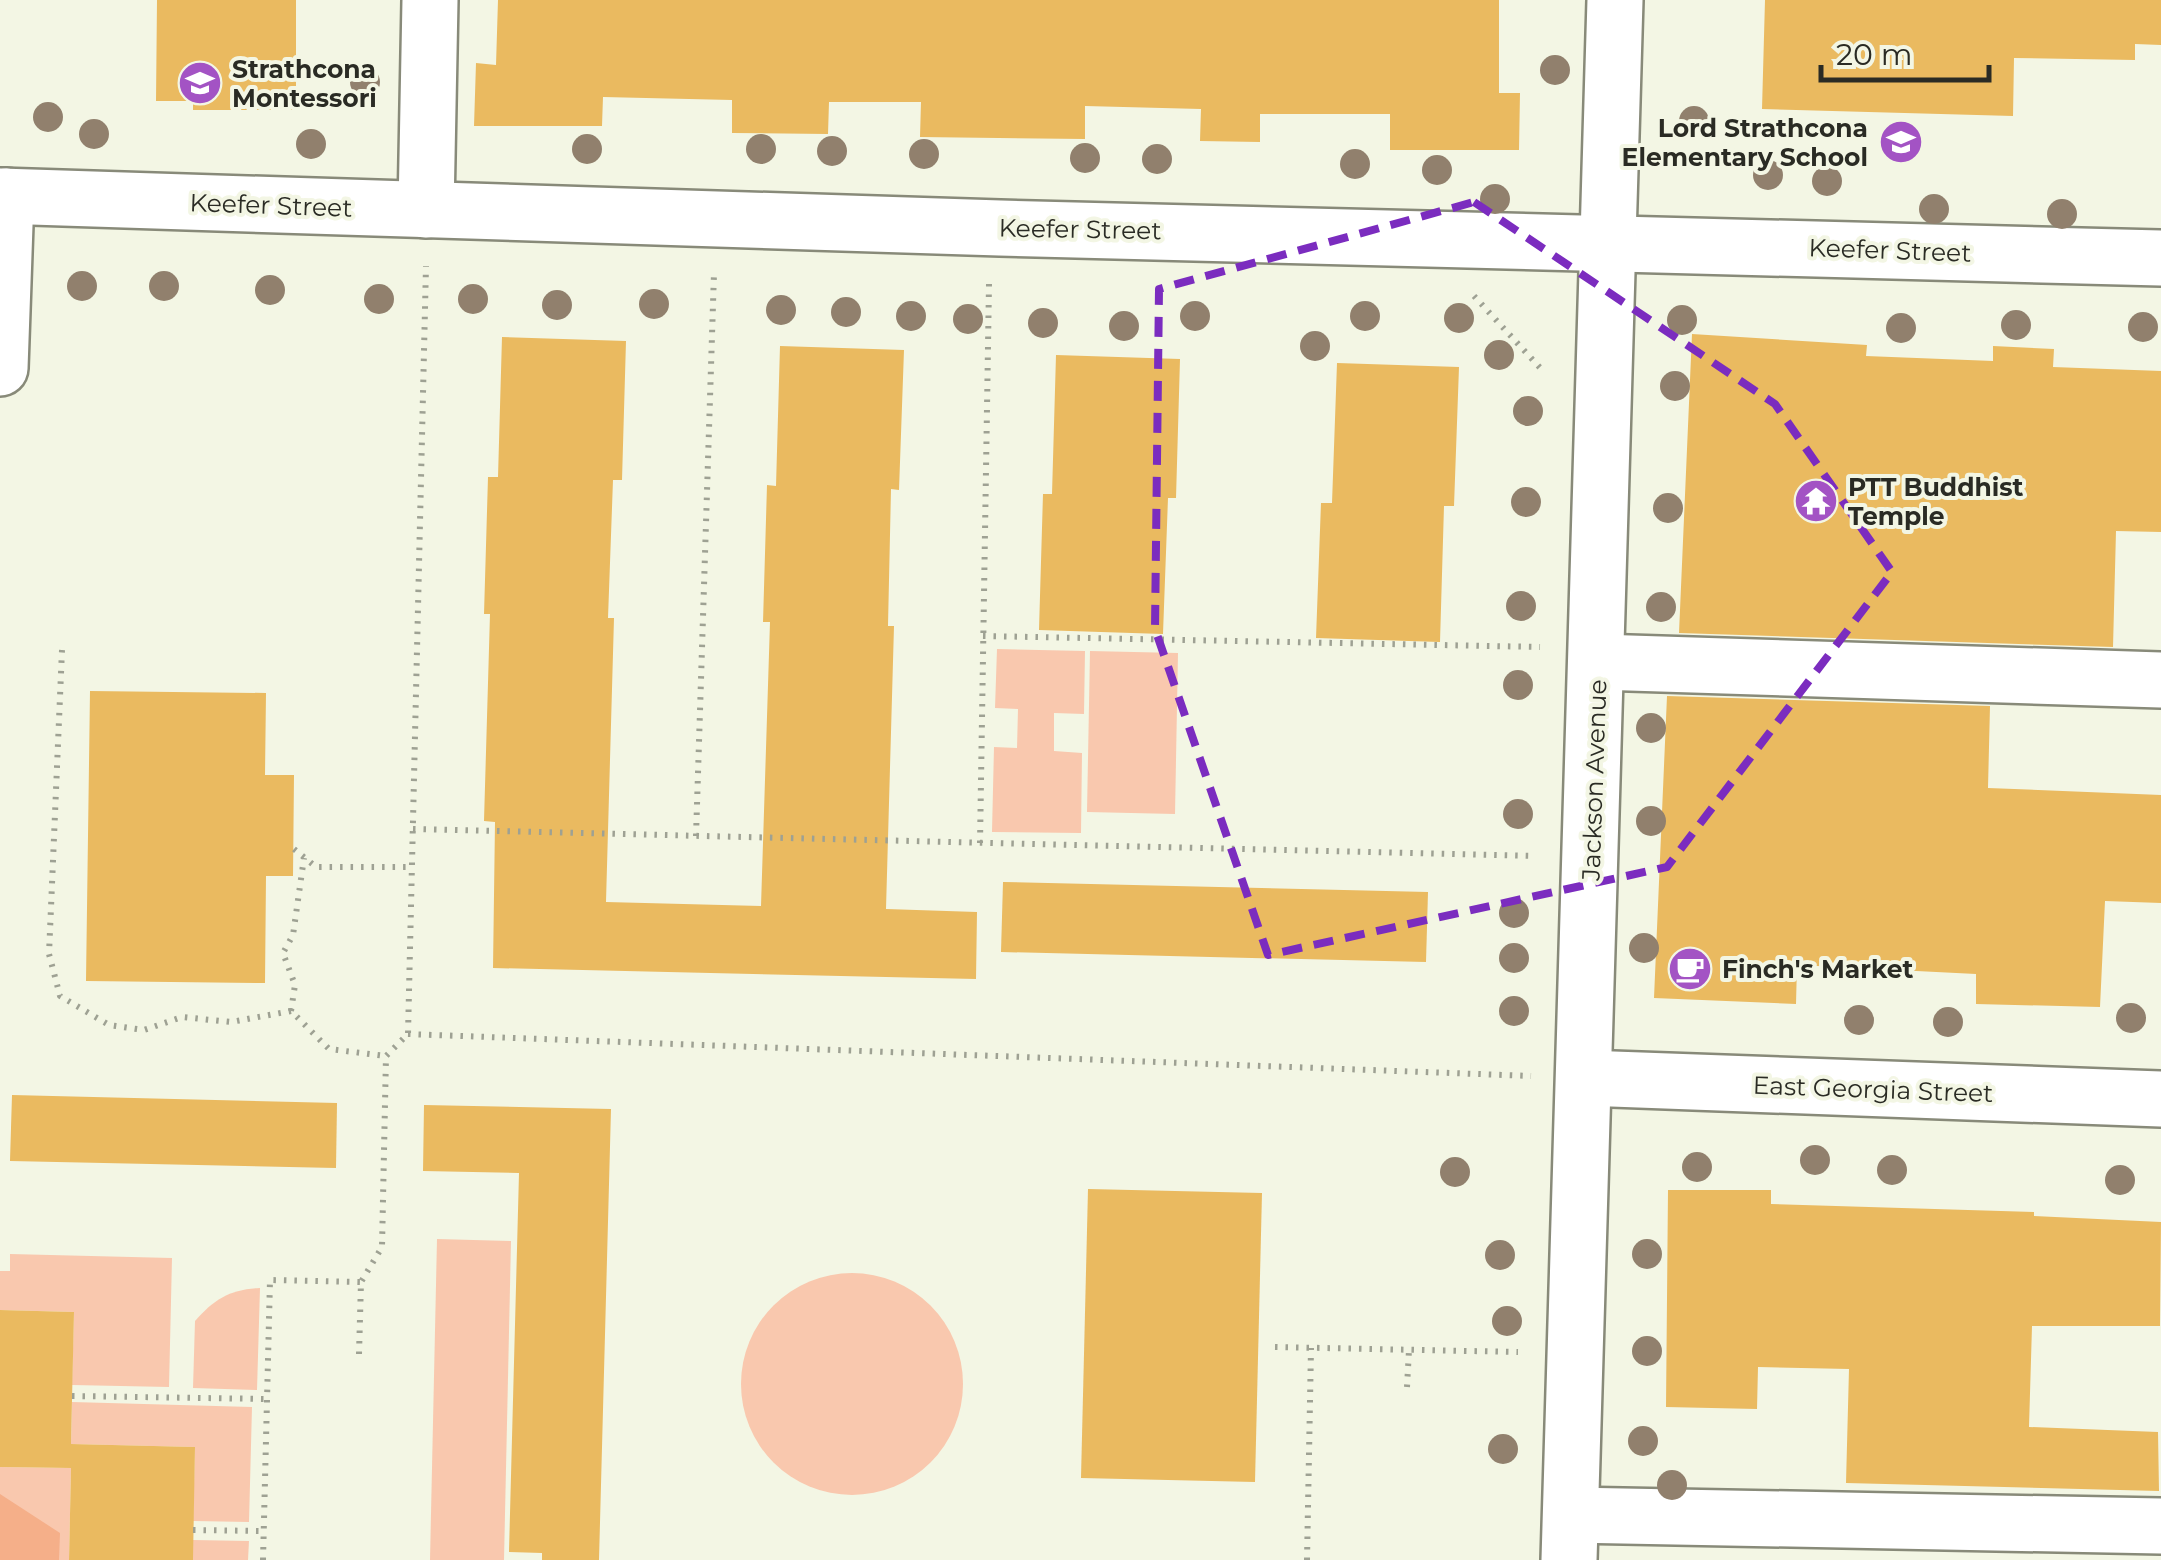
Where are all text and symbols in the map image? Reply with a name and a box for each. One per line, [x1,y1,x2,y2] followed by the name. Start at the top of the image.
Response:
[1821,20,1988,82] scale bar
[1836,36,1913,73] text: 20 m
[232,54,377,113] place label: Strathcona Montessori
[177,60,223,106] school or university icon: Strathcona Montessori
[1622,113,1868,172] place label: Lord Strathcona Elementary School
[1878,119,1924,165] school or university icon: Lord Strathcona Elementary School
[189,187,353,223] street label: Keefer Street
[998,213,1162,245] street label: Keefer Street
[1808,232,1972,268] street label: Keefer Street
[1848,472,2024,531] place label: PTT Buddhist Temple
[1793,478,1839,524] temple icon: PTT Buddhist Temple
[1575,679,1613,882] street label: Jackson Avenue
[1667,946,1713,992] cafe icon: Finch's Market
[1722,954,1913,984] place label: Finch's Market
[1752,1070,1994,1108] street label: East Georgia Street

